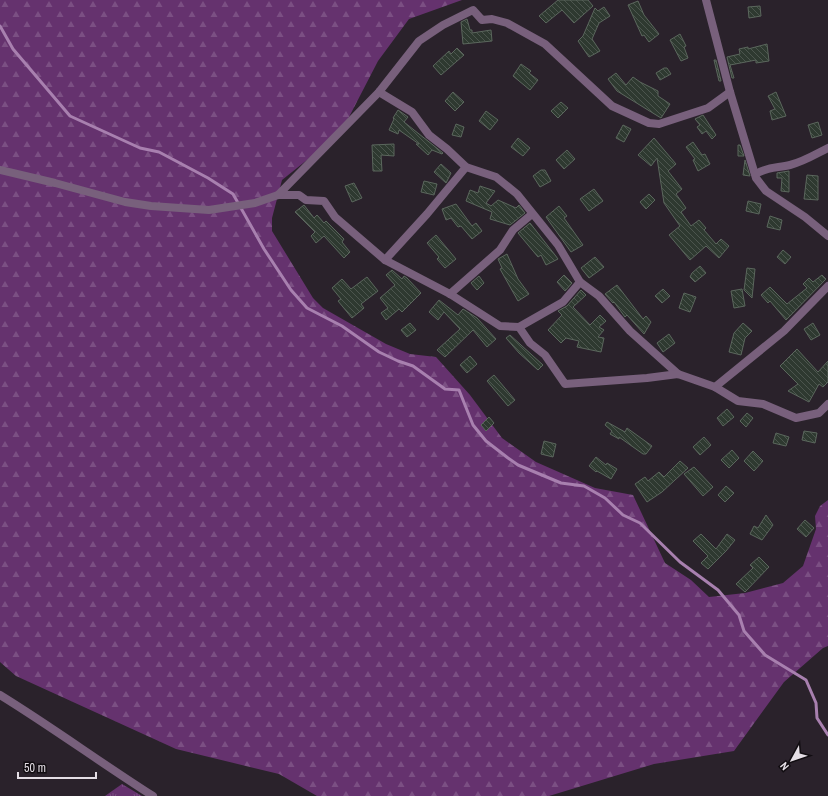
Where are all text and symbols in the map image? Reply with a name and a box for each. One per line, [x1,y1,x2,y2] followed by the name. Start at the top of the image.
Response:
[772,740,812,780] north arrow
[18,754,96,780] scale bar
[777,759,792,773] text: N
[24,760,46,776] text: 50 m

